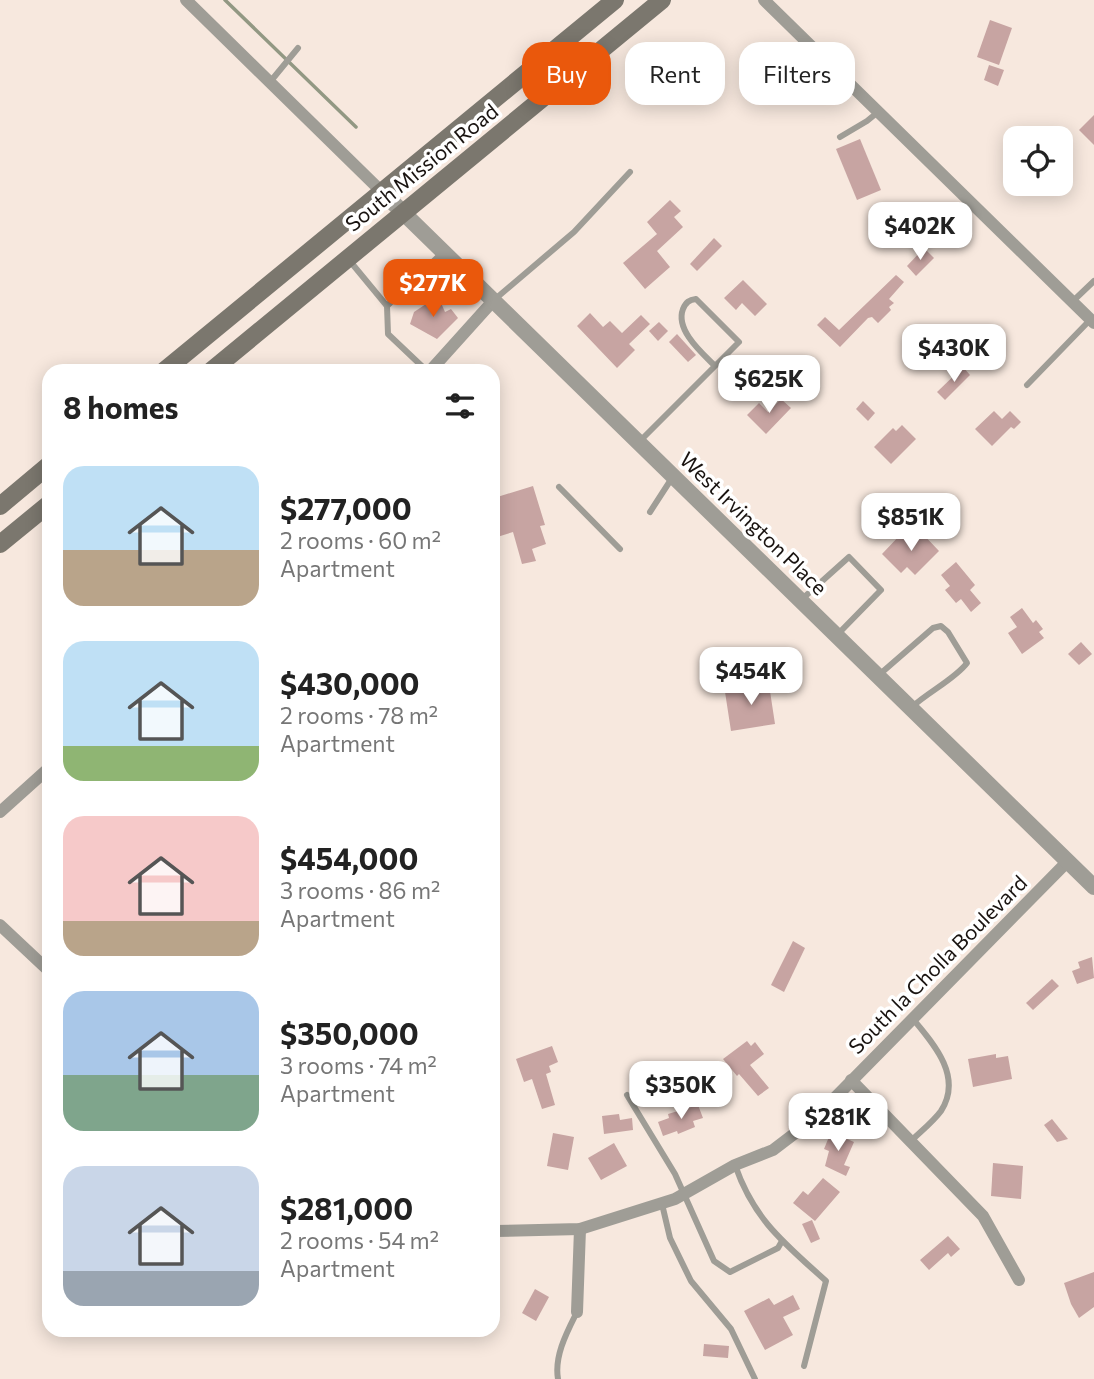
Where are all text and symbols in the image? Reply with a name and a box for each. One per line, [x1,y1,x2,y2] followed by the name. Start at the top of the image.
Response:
[522,42,611,105] chip: Buy
[625,42,725,105] chip: Rent
[739,42,855,105] chip: Filters
[340,98,502,236] street label: South Mission Road
[1003,126,1073,196] map controls
[1003,126,1073,196] button: locate
[871,202,969,262] pin: $402K
[884,211,956,239] text: $402K
[384,260,482,319] pin: $277K
[399,268,467,296] text: $277K
[905,324,1003,384] pin: $430K
[918,333,990,361] text: $430K
[720,356,818,415] pin: $625K
[734,364,804,392] text: $625K
[441,387,479,425] icon: filters
[63,388,179,425] text: 8 homes
[675,446,833,600] street label: West Irvington Place
[280,489,412,526] text: $277,000
[119,494,203,578] icon: home
[862,494,960,553] pin: $851K
[877,502,945,530] text: $851K
[280,526,441,554] text: 2 rooms · 60 m²
[280,554,395,582] text: Apartment
[702,648,800,707] pin: $454K
[716,656,786,684] text: $454K
[280,664,420,701] text: $430,000
[119,669,203,753] icon: home
[280,701,438,729] text: 2 rooms · 78 m²
[280,729,395,757] text: Apartment
[280,839,418,876] text: $454,000
[119,844,203,928] icon: home
[843,870,1031,1058] street label: South la Cholla Boulevard
[280,876,440,904] text: 3 rooms · 86 m²
[280,904,395,932] text: Apartment
[280,1014,419,1051] text: $350,000
[119,1019,203,1103] icon: home
[280,1051,437,1079] text: 3 rooms · 74 m²
[632,1062,730,1121] pin: $350K
[645,1070,717,1098] text: $350K
[280,1079,395,1107] text: Apartment
[789,1094,887,1153] pin: $281K
[805,1102,871,1130] text: $281K
[280,1189,413,1226] text: $281,000
[119,1194,203,1278] icon: home
[280,1226,439,1254] text: 2 rooms · 54 m²
[280,1254,395,1282] text: Apartment

